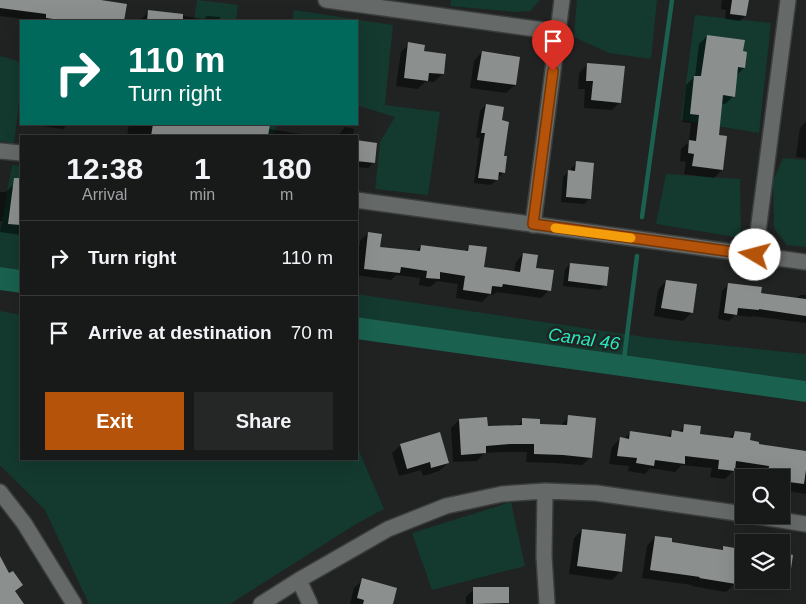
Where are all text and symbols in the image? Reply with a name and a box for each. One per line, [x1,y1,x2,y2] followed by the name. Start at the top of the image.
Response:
[532,20,574,71] pin
[539,27,567,55] icon: arrive
[45,40,110,105] icon: right
[128,40,225,79] text: 110 m
[128,81,221,106] text: Turn right
[66,152,143,185] text: 12:38
[194,152,211,185] text: 1
[262,152,312,185] text: 180
[82,186,127,203] text: Arrival
[189,186,215,203] text: min
[280,186,293,203] text: m
[728,228,780,280] position arrow
[45,244,73,272] icon: right
[88,247,176,268] text: Turn right
[282,247,333,268] text: 110 m
[45,319,73,347] icon: arrive
[88,322,272,343] text: Arrive at destination
[291,322,333,343] text: 70 m
[547,324,622,354] water label: Canal 46
[45,392,184,450] button: Exit
[194,392,333,450] button: Share
[735,469,790,589] map controls
[735,469,790,524] button: search
[735,534,790,589] button: layers

